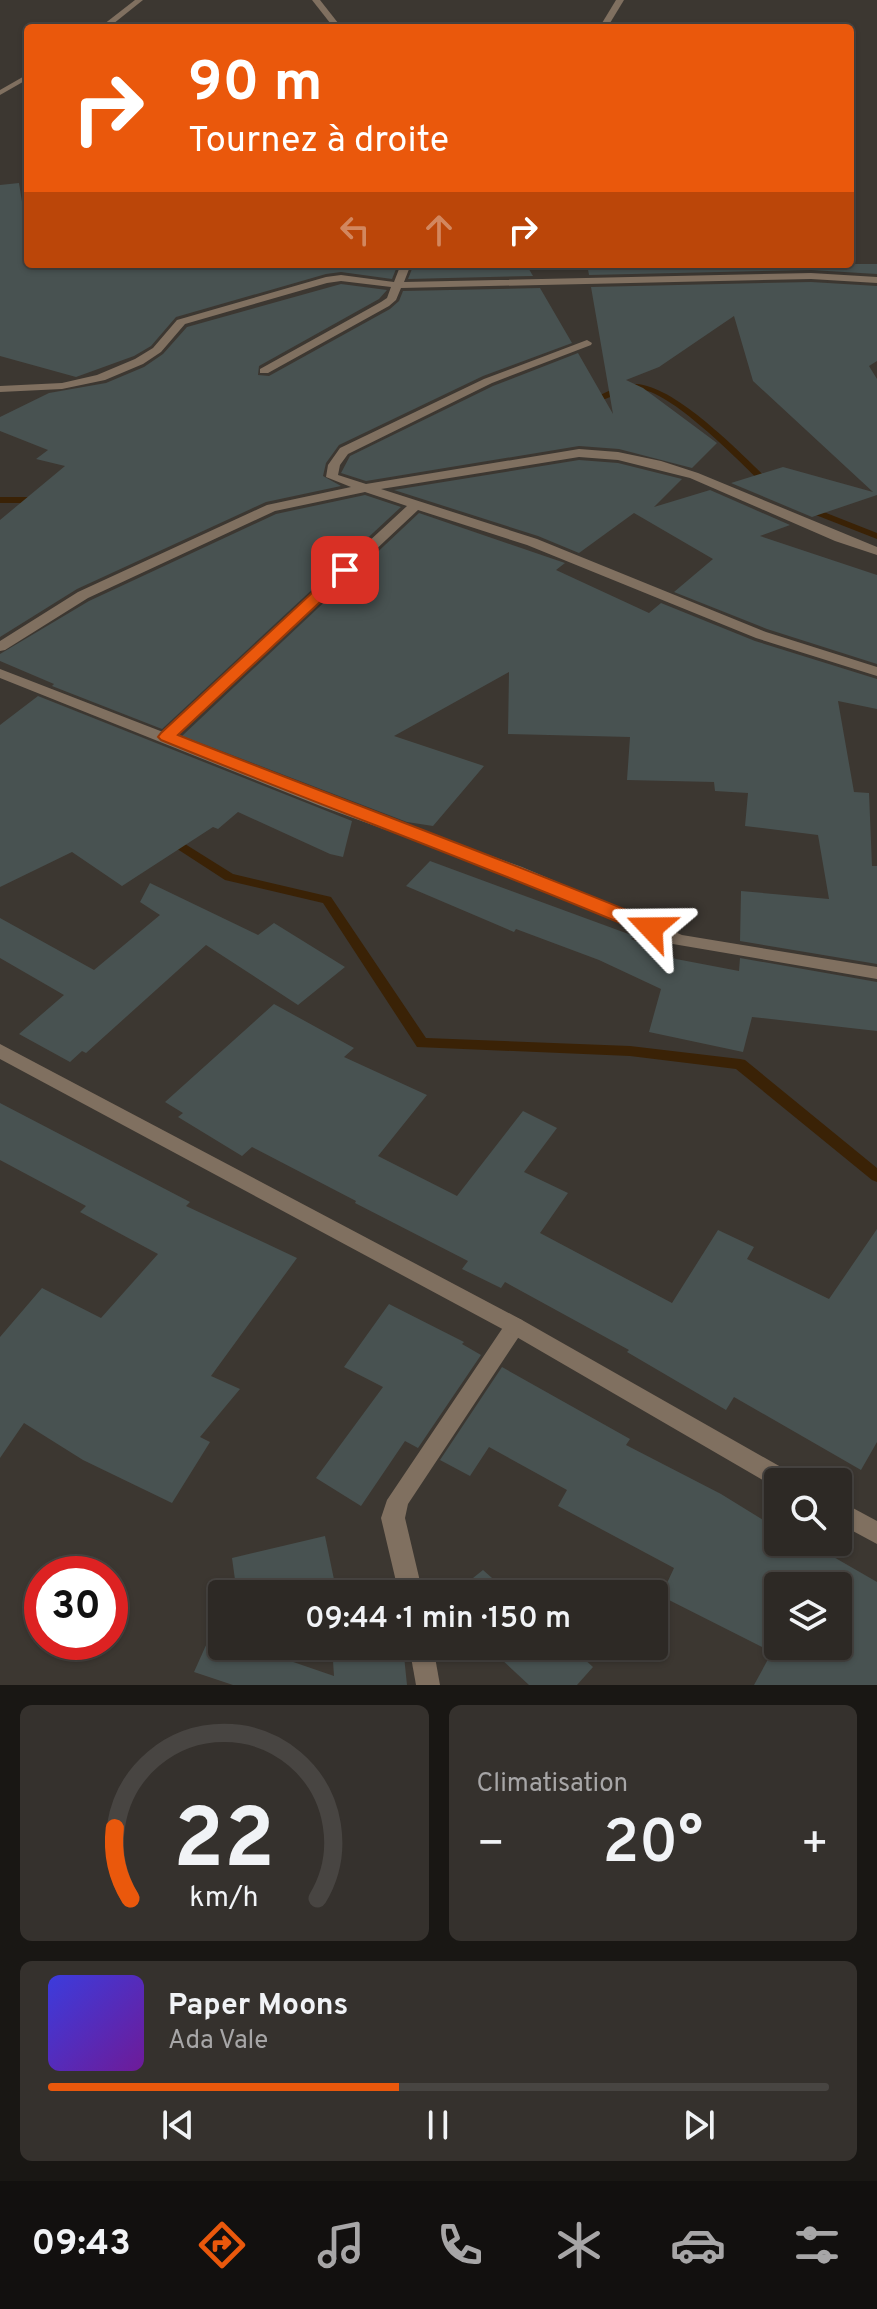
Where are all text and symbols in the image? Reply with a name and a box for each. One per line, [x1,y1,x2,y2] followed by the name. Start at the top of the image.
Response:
[188,50,323,120] text: 90 m
[56,56,160,160] icon: right
[188,119,449,165] text: Tournez à droite
[333,208,377,252] icon: left
[417,208,461,252] icon: ahead
[501,208,545,252] icon: right
[311,536,379,604] pin
[323,548,367,592] icon: arrive
[609,886,693,970] position arrow
[764,1468,852,1660] map controls
[764,1468,852,1556] button: search
[24,1556,128,1660] speed limit sign: 30
[764,1572,852,1660] button: layers
[305,1601,571,1638] text: 09:44 · 1 min · 150 m
[477,1768,628,1801] text: Climatisation
[173,1792,275,1897] text: 22
[602,1808,703,1884] text: 20°
[477,1818,505,1874] text: −
[801,1818,829,1874] text: +
[190,1881,259,1917] text: km/h
[168,1988,348,2025] text: Paper Moons
[168,2025,268,2058] text: Ada Vale
[156,2103,200,2147] icon: previous
[416,2103,460,2147] icon: pause
[677,2103,721,2147] icon: next
[194,2217,250,2273] icon: directions
[313,2217,369,2273] icon: music
[432,2217,488,2273] icon: phone
[551,2217,607,2273] icon: climate
[670,2217,726,2273] icon: car
[789,2217,845,2273] icon: filters
[32,2222,131,2268] text: 09:43

